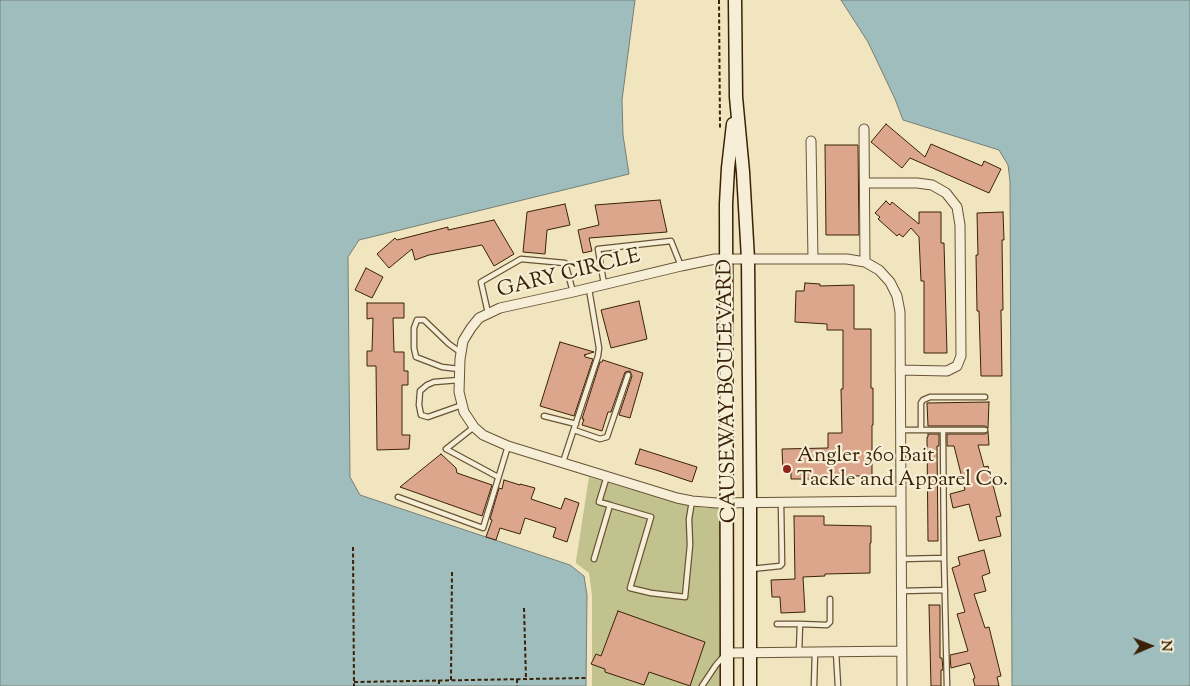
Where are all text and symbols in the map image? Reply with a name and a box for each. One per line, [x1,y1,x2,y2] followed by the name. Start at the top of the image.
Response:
[495,245,643,305] street label: GARY CIRCLE
[714,259,744,523] street label: CAUSEWAY BOULEVARD
[797,444,1008,494] place label: Angler 360 Bait Tackle and Apparel Co.
[781,463,793,475] marker: Angler 360 Bait Tackle and Apparel Co.
[1125,621,1175,671] north arrow
[1155,640,1175,652] text: N

